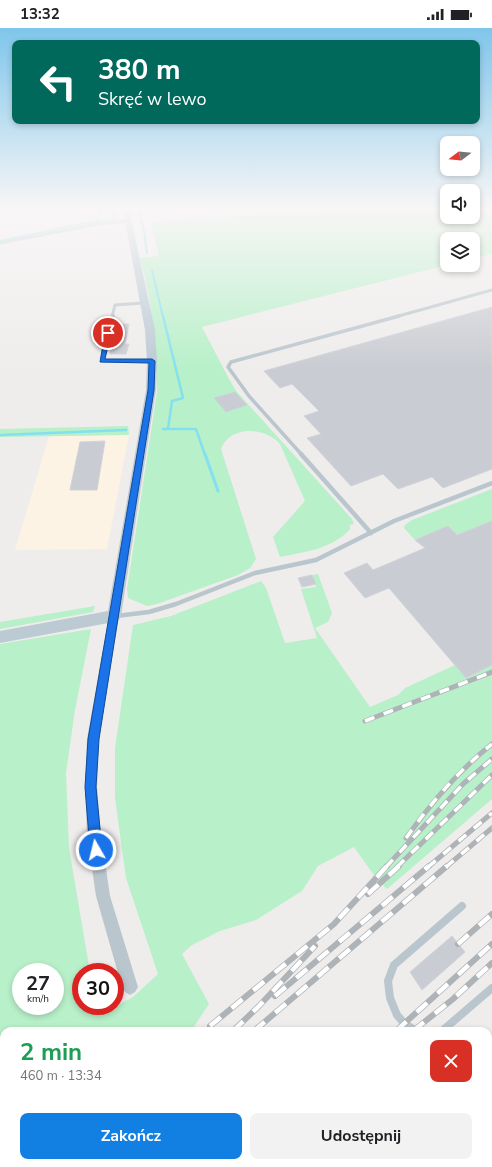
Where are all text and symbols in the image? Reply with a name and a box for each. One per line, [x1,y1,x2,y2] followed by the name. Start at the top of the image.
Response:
[20,4,60,24] text: 13:32
[98,51,181,89] text: 380 m
[32,56,84,108] icon: left
[98,87,206,111] text: Skręć w lewo
[440,136,480,176] north arrow
[440,136,480,272] map controls
[440,184,480,224] button: sound
[440,232,480,272] button: layers
[91,316,125,350] pin
[97,322,119,344] icon: arrive
[75,829,117,871] position arrow
[72,963,124,1015] speed limit sign: 30
[26,970,50,997] text: 27
[27,992,49,1006] text: km/h
[20,1036,82,1068] text: 2 min
[430,1040,472,1082] button: close
[20,1067,102,1085] text: 460 m · 13:34
[20,1113,242,1159] button: Zakończ
[250,1113,472,1159] button: Udostępnij

